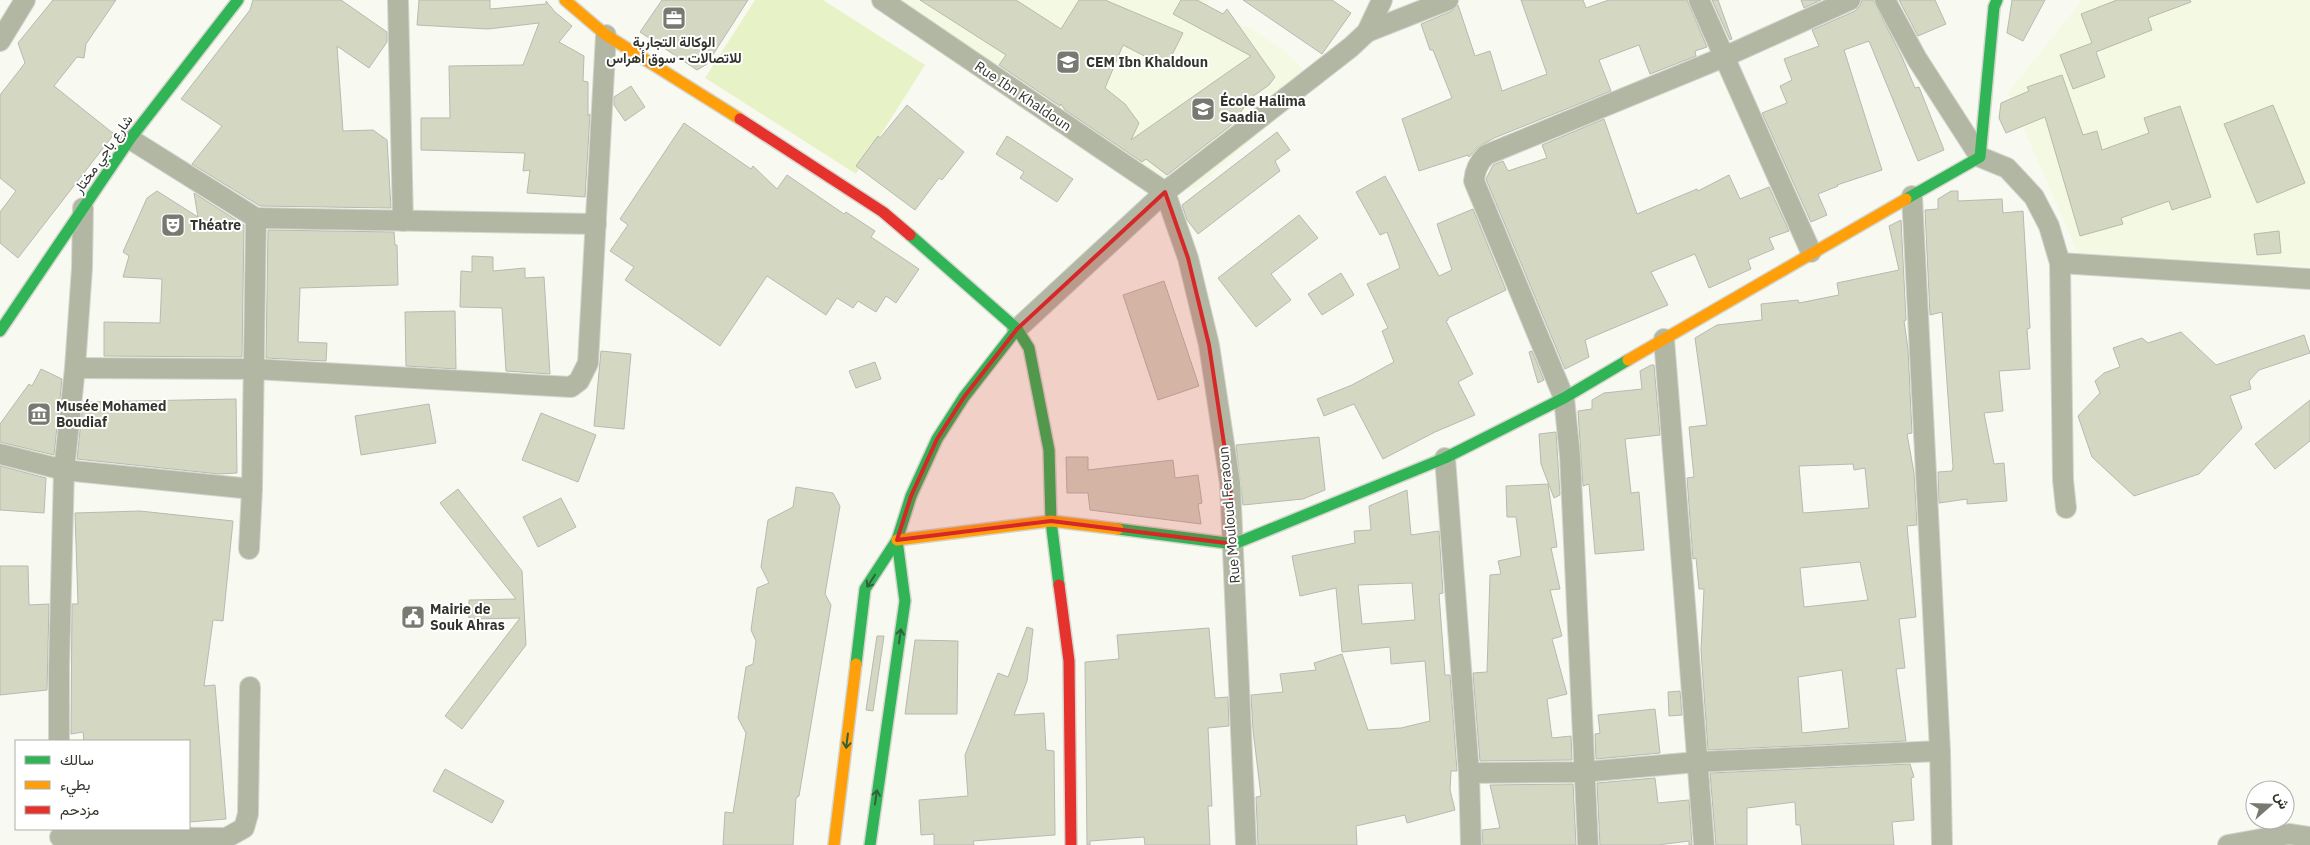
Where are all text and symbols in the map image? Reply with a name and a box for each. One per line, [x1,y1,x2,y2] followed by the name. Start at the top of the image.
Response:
[661,5,687,31] office icon: الوكالة التجارية للاتصالات - سوق أهراس
[606,33,742,67] place label: الوكالة التجارية للاتصالات - سوق أهراس
[1055,49,1081,75] school or university icon: CEM Ibn Khaldoun
[1086,53,1208,71] place label: CEM Ibn Khaldoun
[971,57,1075,135] street label: Rue Ibn Khaldoun
[1220,91,1306,126] place label: École Halima Saadia
[1190,96,1216,122] school or university icon: École Halima Saadia
[69,111,139,199] street label: شارع باجي مختار
[160,212,186,238] theatre icon: Théatre
[190,216,241,234] place label: Théatre
[56,397,166,431] place label: Musée Mohamed Boudiaf
[26,401,52,427] museum icon: Musée Mohamed Boudiaf
[1214,446,1244,584] street label: Rue Mouloud Feraoun
[865,573,875,587] one-way arrow
[430,600,505,634] place label: Mairie de Souk Ahras
[400,604,426,630] public building icon: Mairie de Souk Ahras
[895,628,905,644] one-way arrow
[842,732,852,748] one-way arrow
[15,740,190,830] legend
[60,750,94,769] text: سالك
[60,775,90,798] text: بطيء
[2245,780,2295,830] north arrow
[872,789,882,805] one-way arrow
[2271,790,2294,812] text: ش
[60,800,99,820] text: مزدحم

